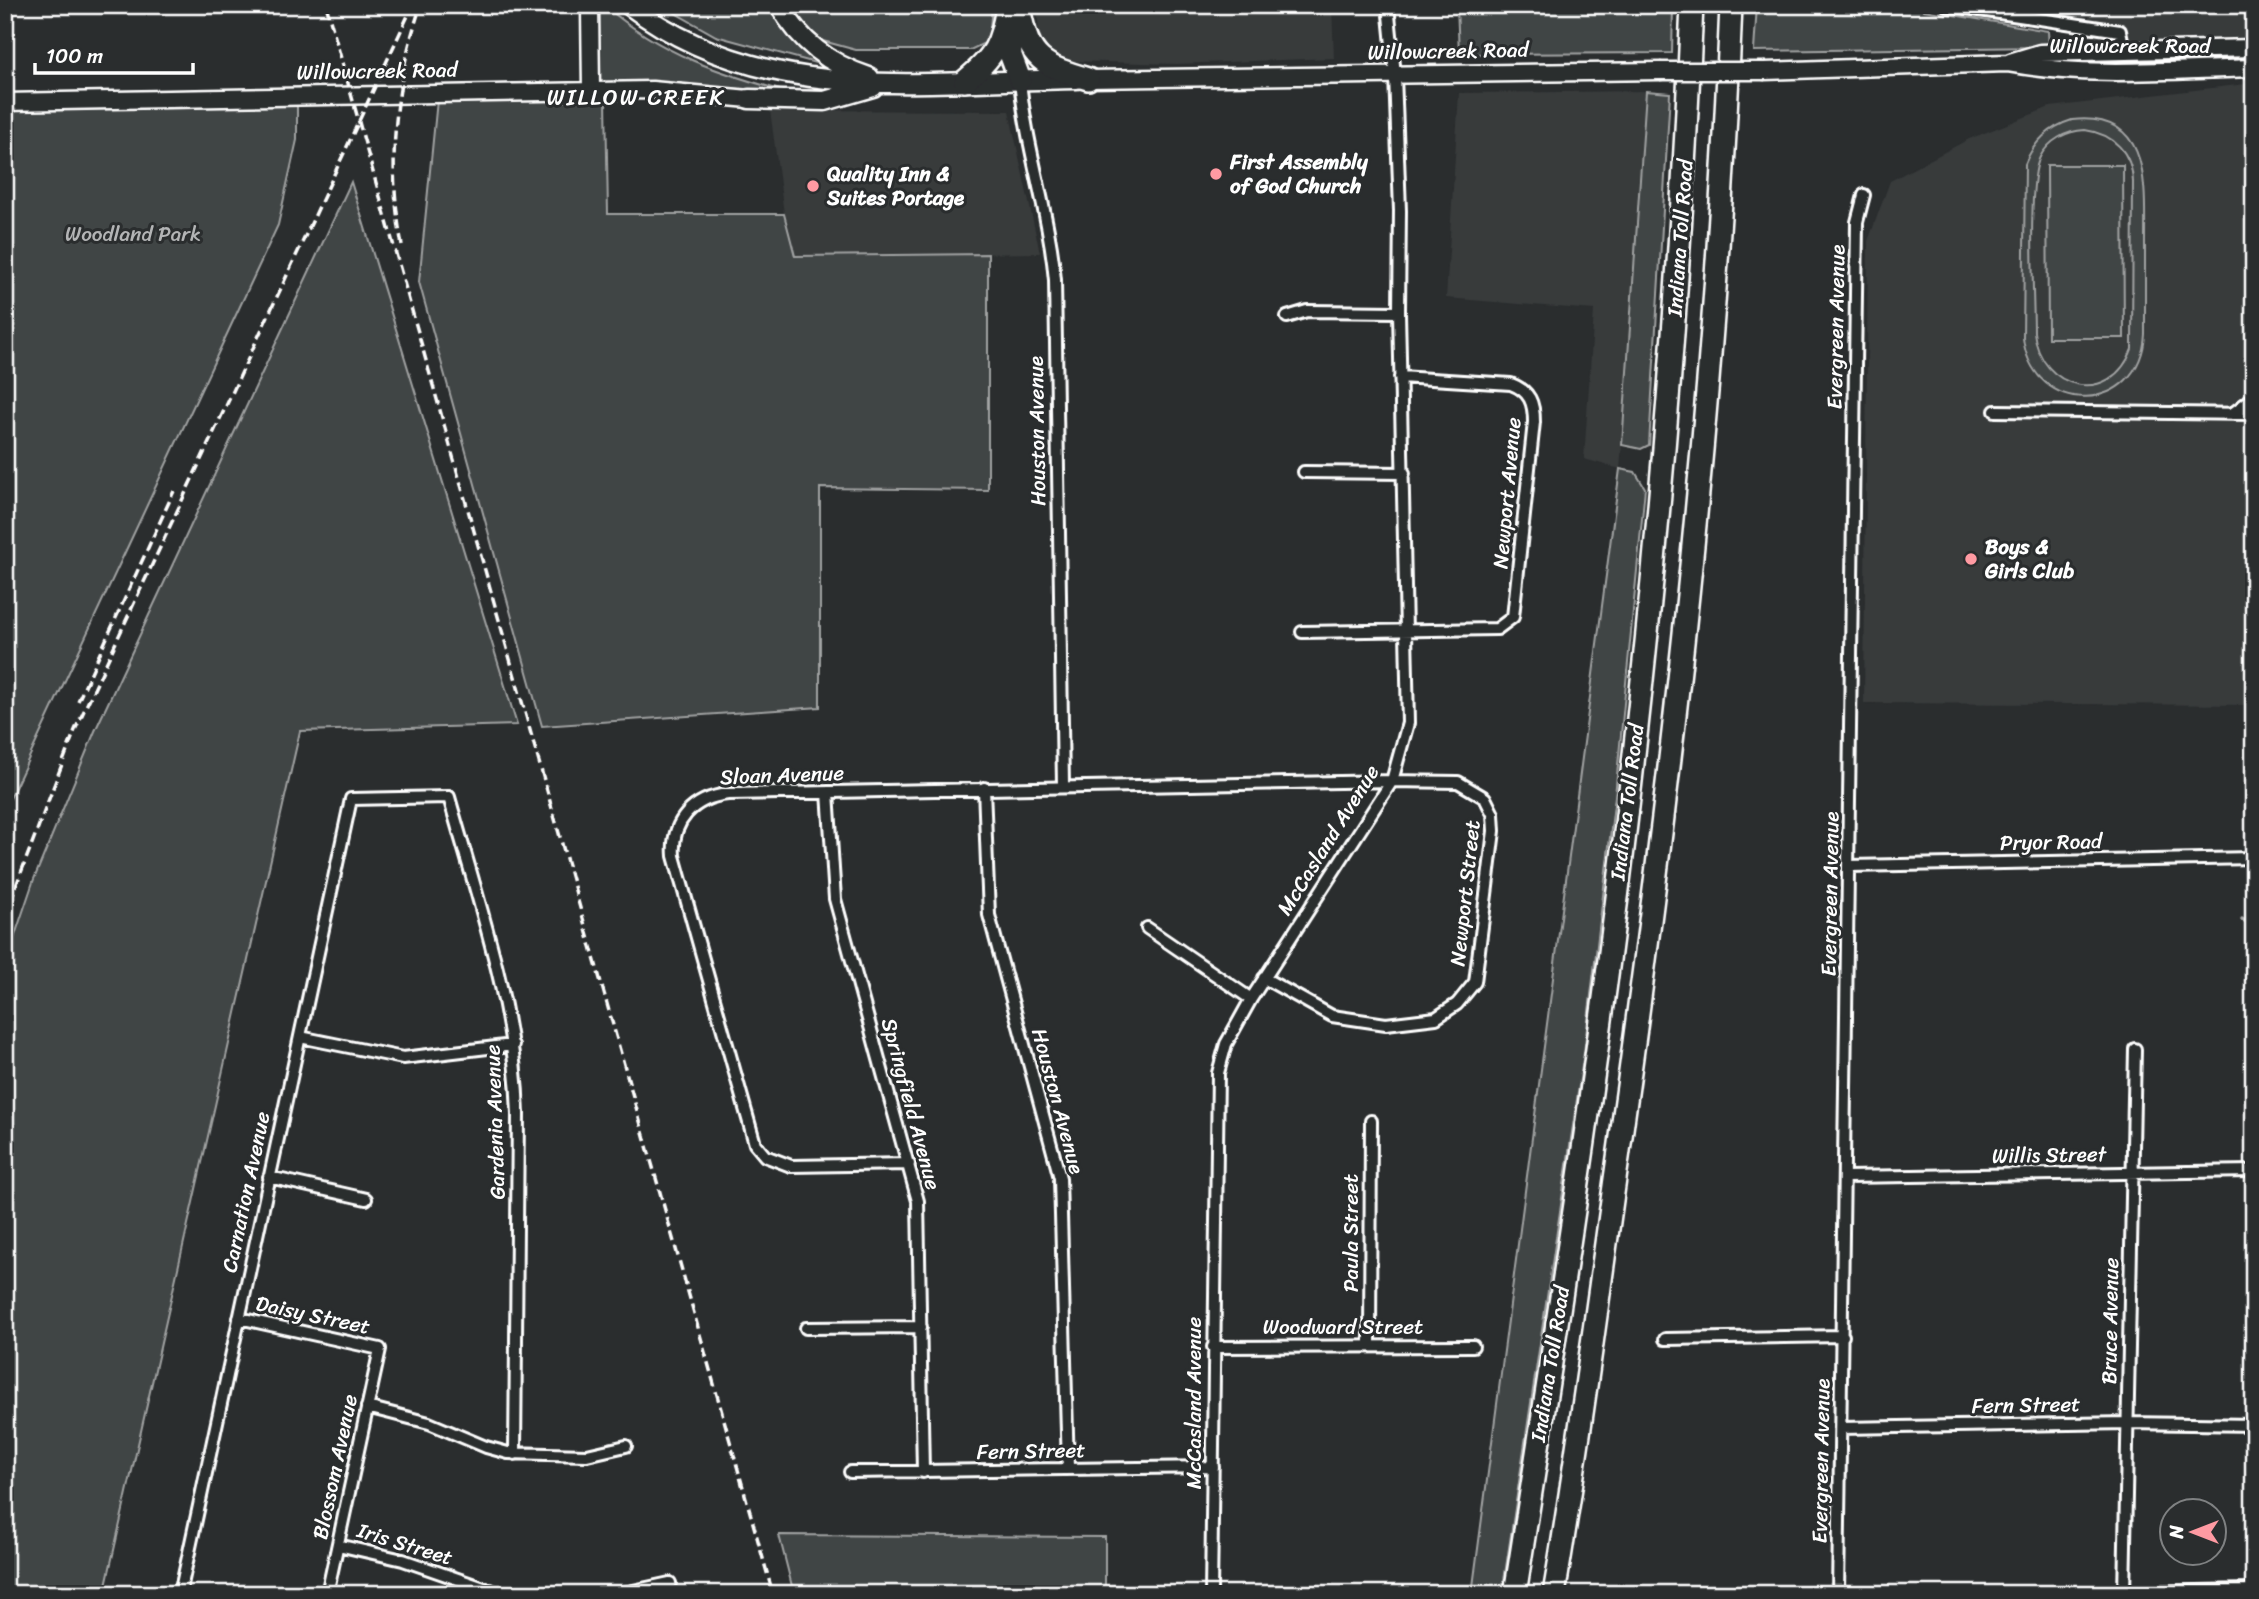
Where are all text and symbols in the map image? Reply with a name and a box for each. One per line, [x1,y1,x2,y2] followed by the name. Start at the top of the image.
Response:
[2050,27,2212,65] street label: Willowcreek Road
[1367,31,1531,71] street label: Willowcreek Road
[35,32,192,76] scale bar
[46,37,103,75] text: 100 m
[296,51,460,91] street label: Willowcreek Road
[547,77,725,118] district label: WILLOW CREEK
[1229,143,1369,205] place label: First Assembly of God Church
[826,155,965,217] place label: Quality Inn & Suites Portage
[1655,156,1705,319] street label: Indiana Toll Road
[1208,166,1224,182] marker: First Assembly of God Church
[805,178,821,194] marker: Quality Inn & Suites Portage
[65,215,201,253] park label: Woodland Park
[1816,244,1856,410] street label: Evergreen Avenue
[1017,356,1057,506] street label: Houston Avenue
[1481,415,1533,570] street label: Newport Avenue
[1984,528,2074,590] place label: Boys & Girls Club
[1963,551,1979,567] marker: Boys & Girls Club
[1598,720,1656,883] street label: Indiana Toll Road
[719,754,845,796] street label: Sloan Avenue
[1266,757,1390,923] street label: McCasland Avenue
[1810,811,1850,977] street label: Evergreen Avenue
[1438,818,1492,968] street label: Newport Street
[2000,822,2104,862] street label: Pryor Road
[870,1014,952,1194] street label: Springfield Avenue
[1020,1024,1096,1178] street label: Houston Avenue
[473,1044,517,1200] street label: Gardenia Avenue
[210,1108,282,1276] street label: Carnation Avenue
[1992,1135,2108,1175] street label: Willis Street
[1332,1174,1370,1292] street label: Paula Street
[2090,1257,2130,1385] street label: Bruce Avenue
[1519,1281,1581,1446] street label: Indiana Toll Road
[252,1284,374,1346] street label: Daisy Street
[1263,1308,1423,1346] street label: Woodward Street
[1175,1317,1213,1489] street label: McCasland Avenue
[1801,1378,1841,1544] street label: Evergreen Avenue
[1971,1385,2081,1425] street label: Fern Street
[301,1391,369,1543] street label: Blossom Avenue
[976,1431,1086,1471] street label: Fern Street
[2158,1498,2228,1568] north arrow
[352,1511,458,1577] street label: Iris Street
[2160,1525,2193,1540] text: N

